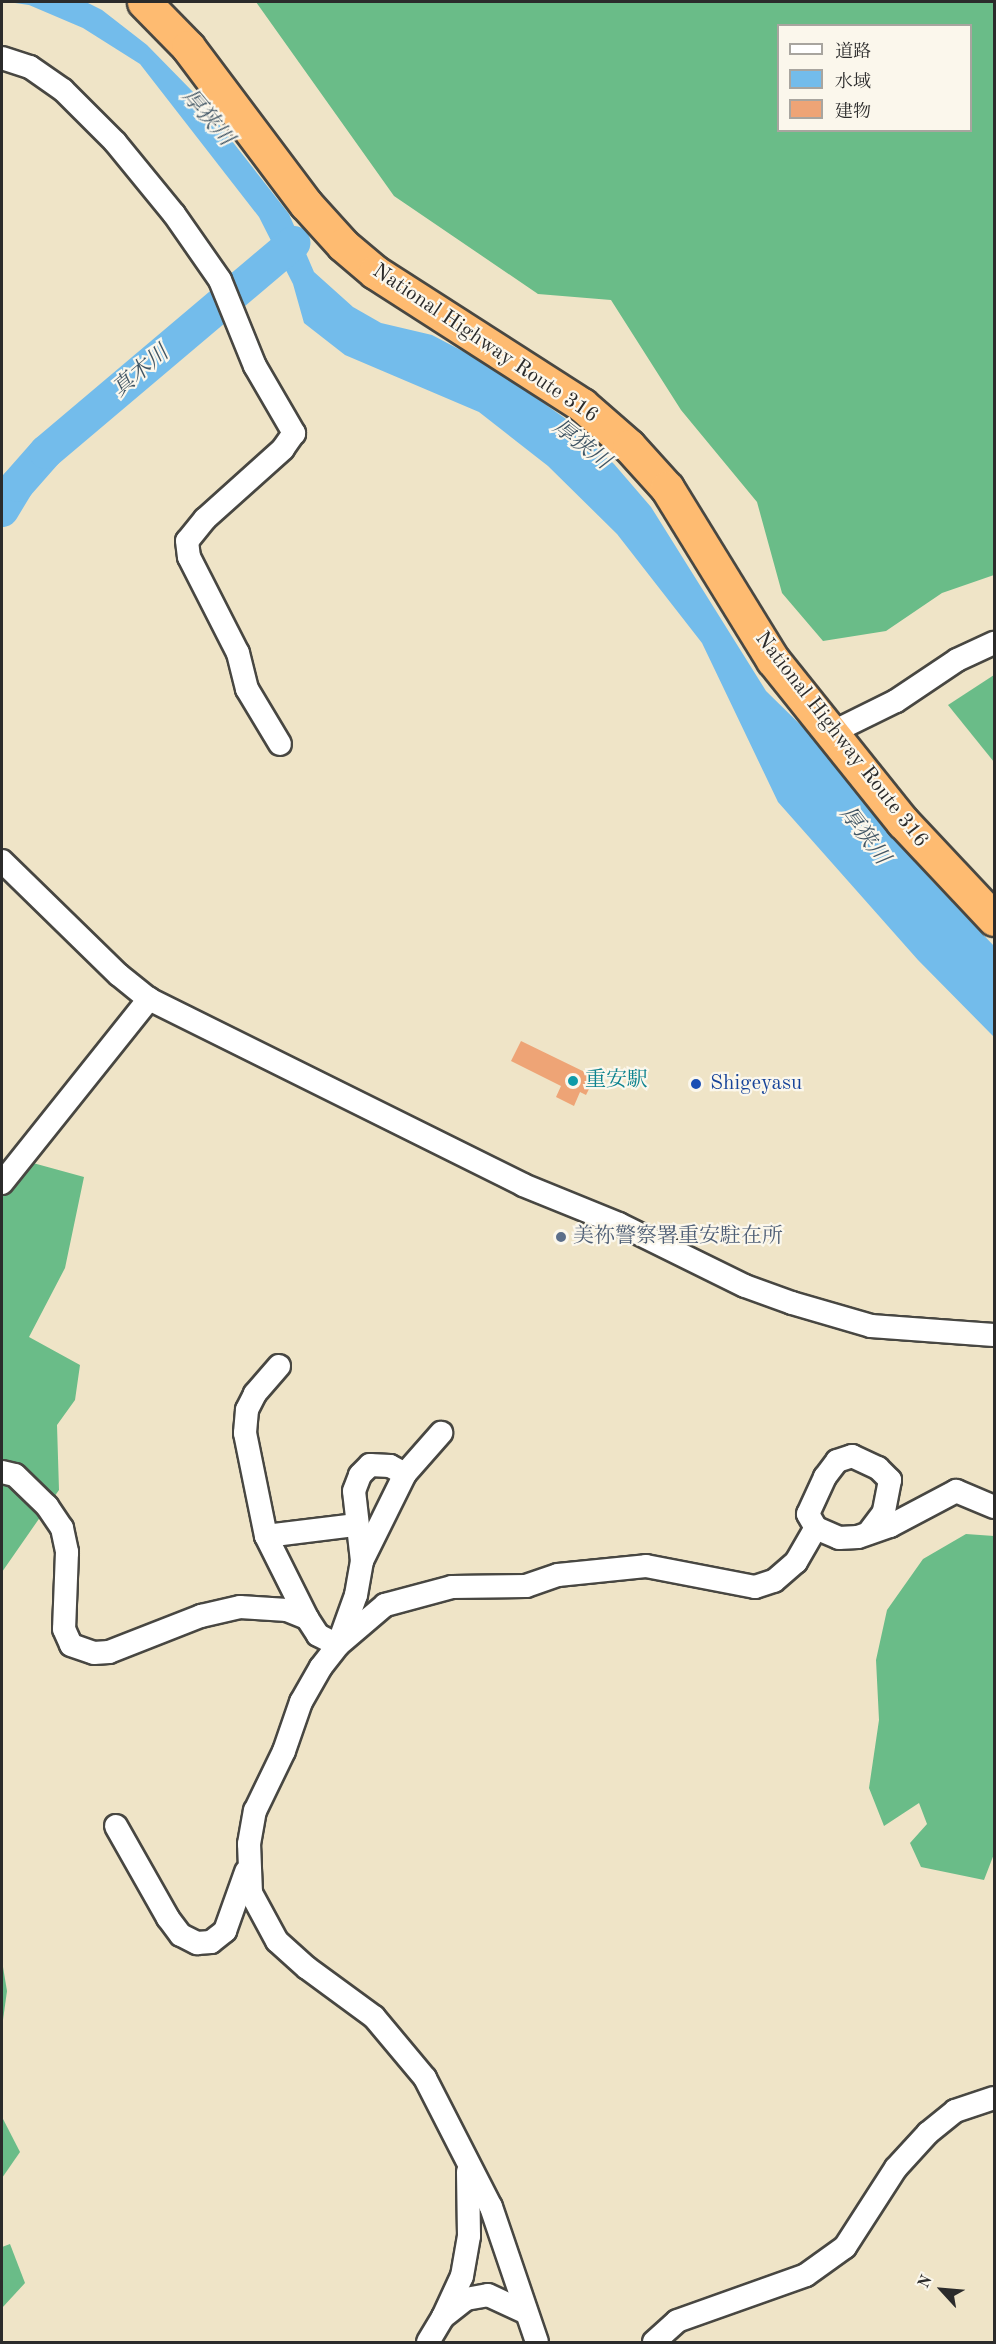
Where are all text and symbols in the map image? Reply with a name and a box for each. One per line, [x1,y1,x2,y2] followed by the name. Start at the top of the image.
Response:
[777,24,972,132] legend
[835,43,871,61] text: 道路
[835,73,871,91] text: 水域
[176,84,238,152] water label: 厚狭川
[835,103,871,121] text: 建物
[367,259,603,429] street label: National Highway Route 316
[107,341,175,403] water label: 真木川
[547,414,615,476] water label: 厚狭川
[749,627,933,853] street label: National Highway Route 316
[834,802,894,870] water label: 厚狭川
[585,1068,648,1094] place label: 重安駅
[710,1071,802,1097] place label: Shigeyasu
[566,1074,580,1088] marker: 重安駅
[687,1075,705,1093] marker: Shigeyasu
[573,1224,783,1250] place label: 美祢警察署重安駐在所
[554,1230,568,1244] marker: 美祢警察署重安駐在所
[912,2260,972,2320] north arrow
[916,2273,936,2291] text: N

